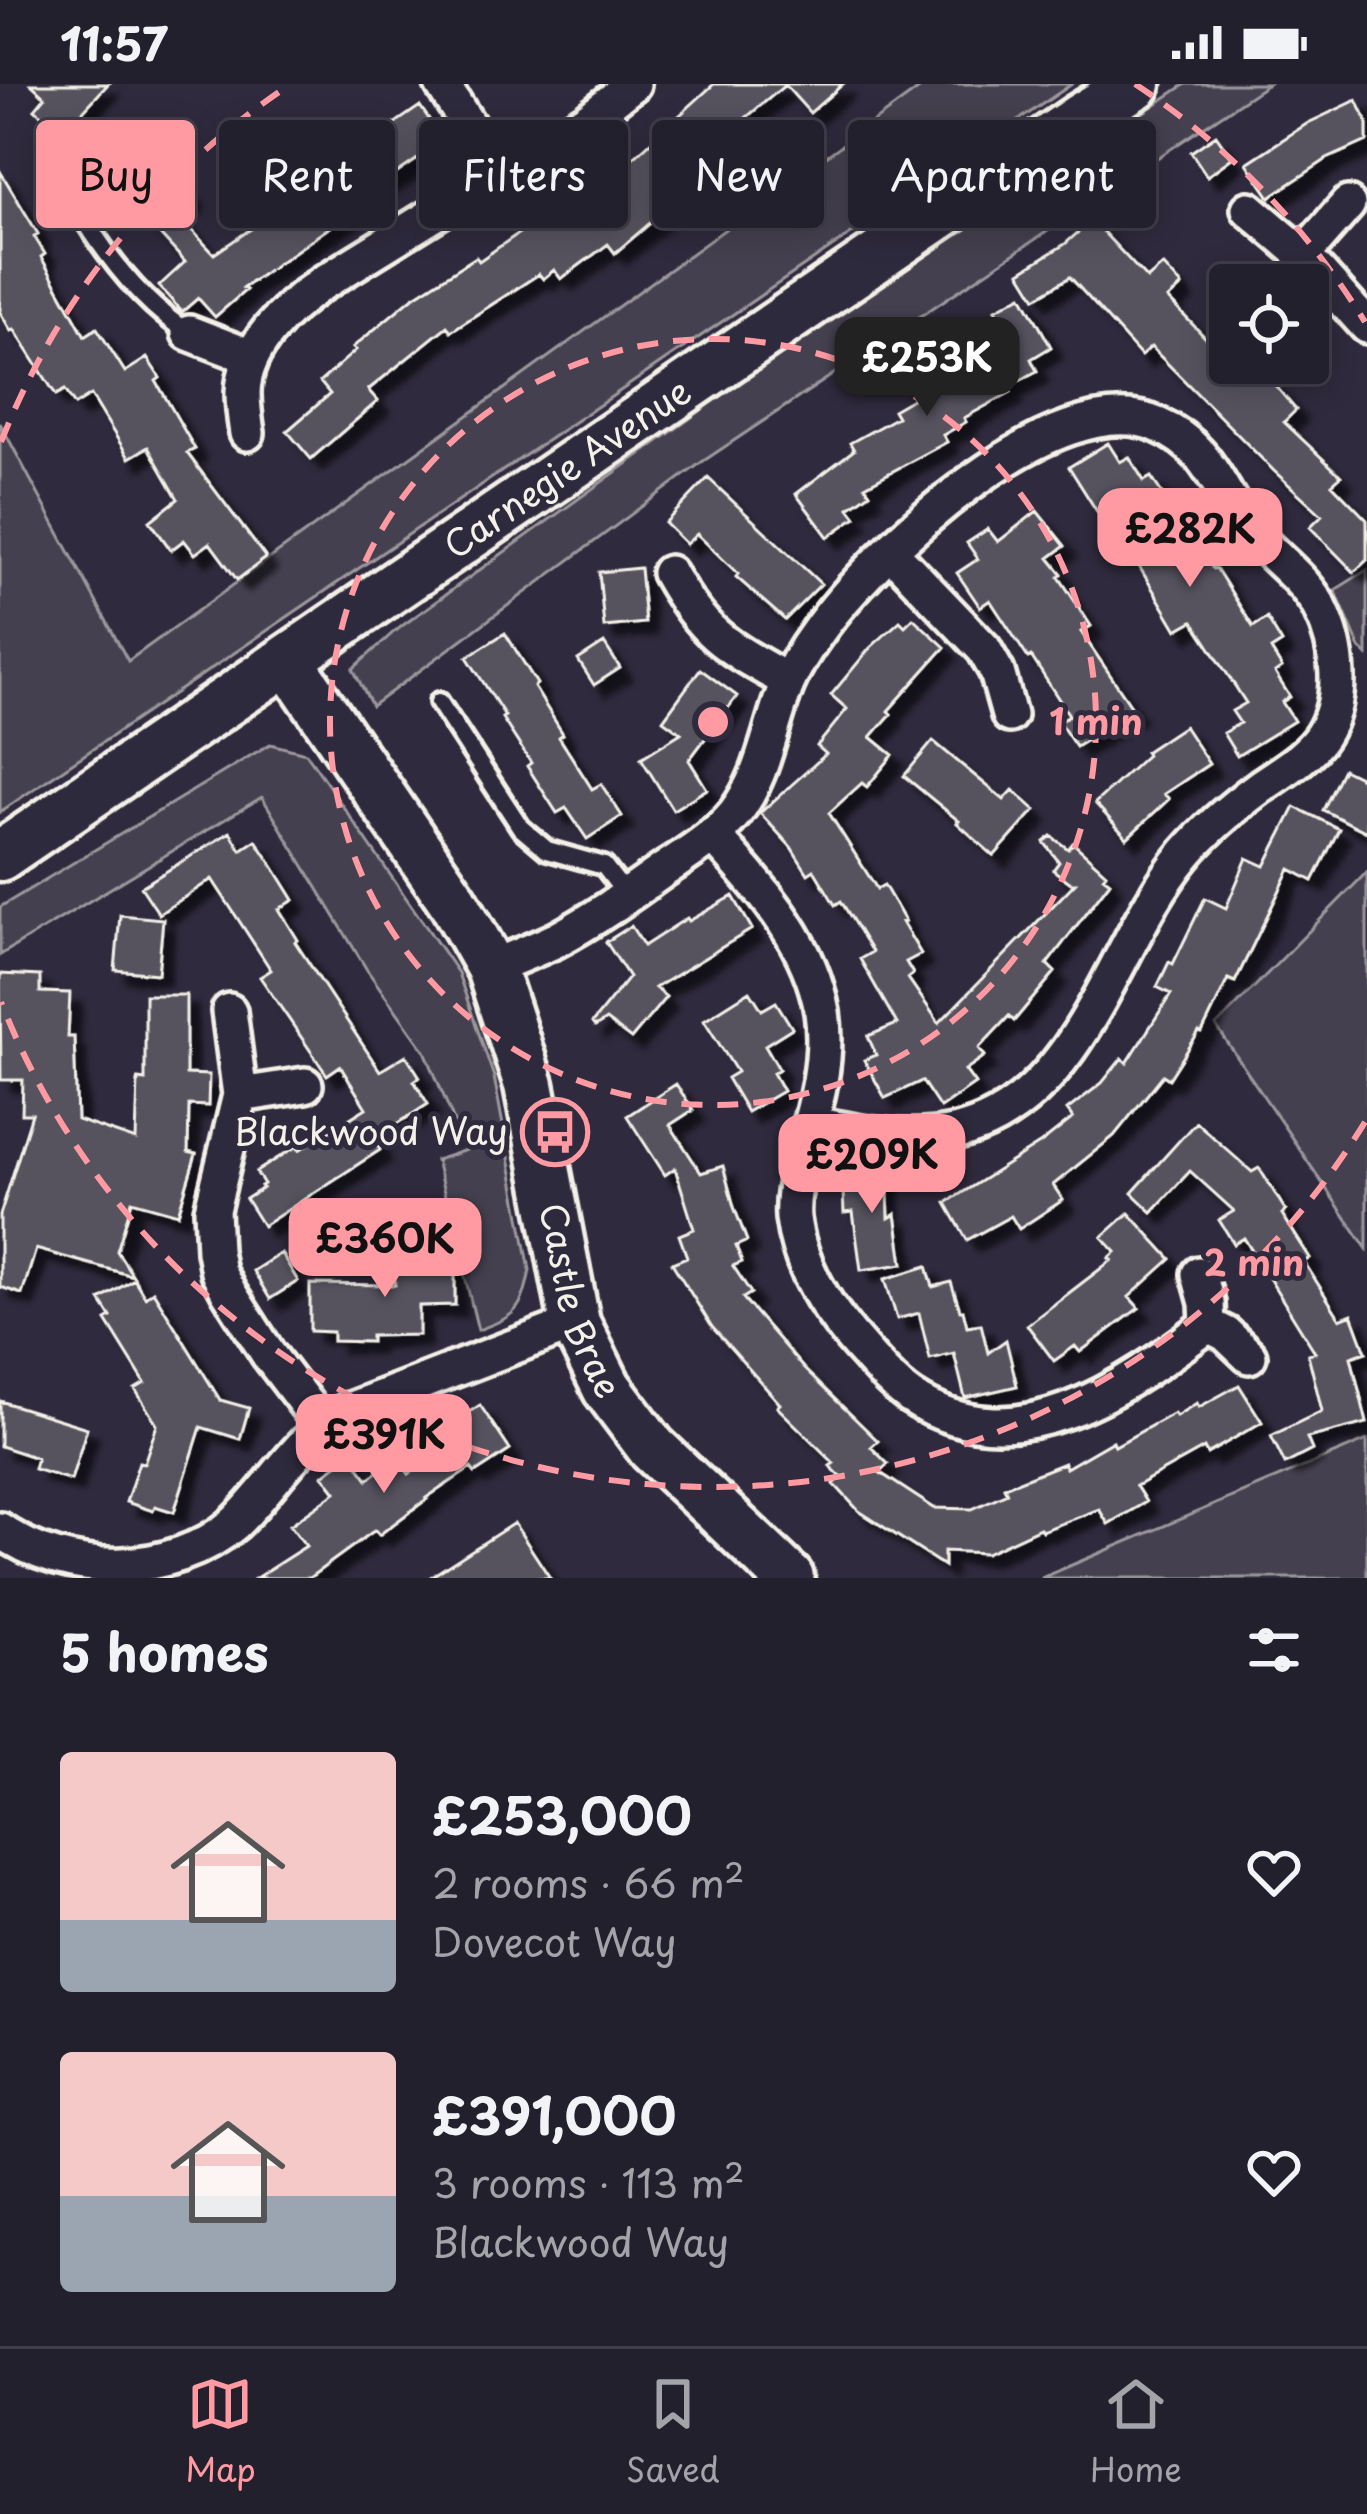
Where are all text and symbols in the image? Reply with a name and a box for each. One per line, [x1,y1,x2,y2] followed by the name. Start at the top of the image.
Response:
[60,8,168,76] text: 11:57
[36,120,195,228] chip: Buy
[219,120,395,228] chip: Rent
[419,120,628,228] chip: Filters
[652,120,824,228] chip: New
[848,120,1156,228] chip: Apartment
[1209,264,1329,384] map controls
[1209,264,1329,384] button: locate
[843,317,1011,419] pin: £253K
[862,326,992,385] text: £253K
[432,363,701,571] street label: Carnegie Avenue
[1106,488,1274,590] pin: £282K
[1124,497,1256,556] text: £282K
[1049,693,1143,747] text: 1 min
[692,701,734,743] centre of rings
[520,1097,590,1167] bus stop icon: Blackwood Way
[234,1103,508,1157] place label: Blackwood Way
[788,1114,956,1216] pin: £209K
[805,1123,939,1182] text: £209K
[301,1198,469,1300] pin: £360K
[527,1198,637,1406] street label: Castle Brae
[316,1207,454,1266] text: £360K
[1204,1234,1304,1288] text: 2 min
[300,1394,468,1496] pin: £391K
[323,1403,445,1462] text: £391K
[60,1612,269,1689] text: 5 homes
[1241,1617,1307,1683] icon: filters
[432,1775,692,1852] text: £253,000
[156,1800,300,1944] icon: home
[1241,1839,1307,1905] icon: heart
[432,1852,745,1911] text: 2 rooms · 66 m²
[432,1911,677,1970] text: Dovecot Way
[432,2075,676,2152] text: £391,000
[156,2100,300,2244] icon: home
[1241,2139,1307,2205] icon: heart
[432,2152,745,2211] text: 3 rooms · 113 m²
[432,2211,729,2270] text: Blackwood Way
[185,2371,256,2493] tab: Map
[626,2371,720,2493] tab: Saved
[1090,2371,1182,2493] tab: Home

